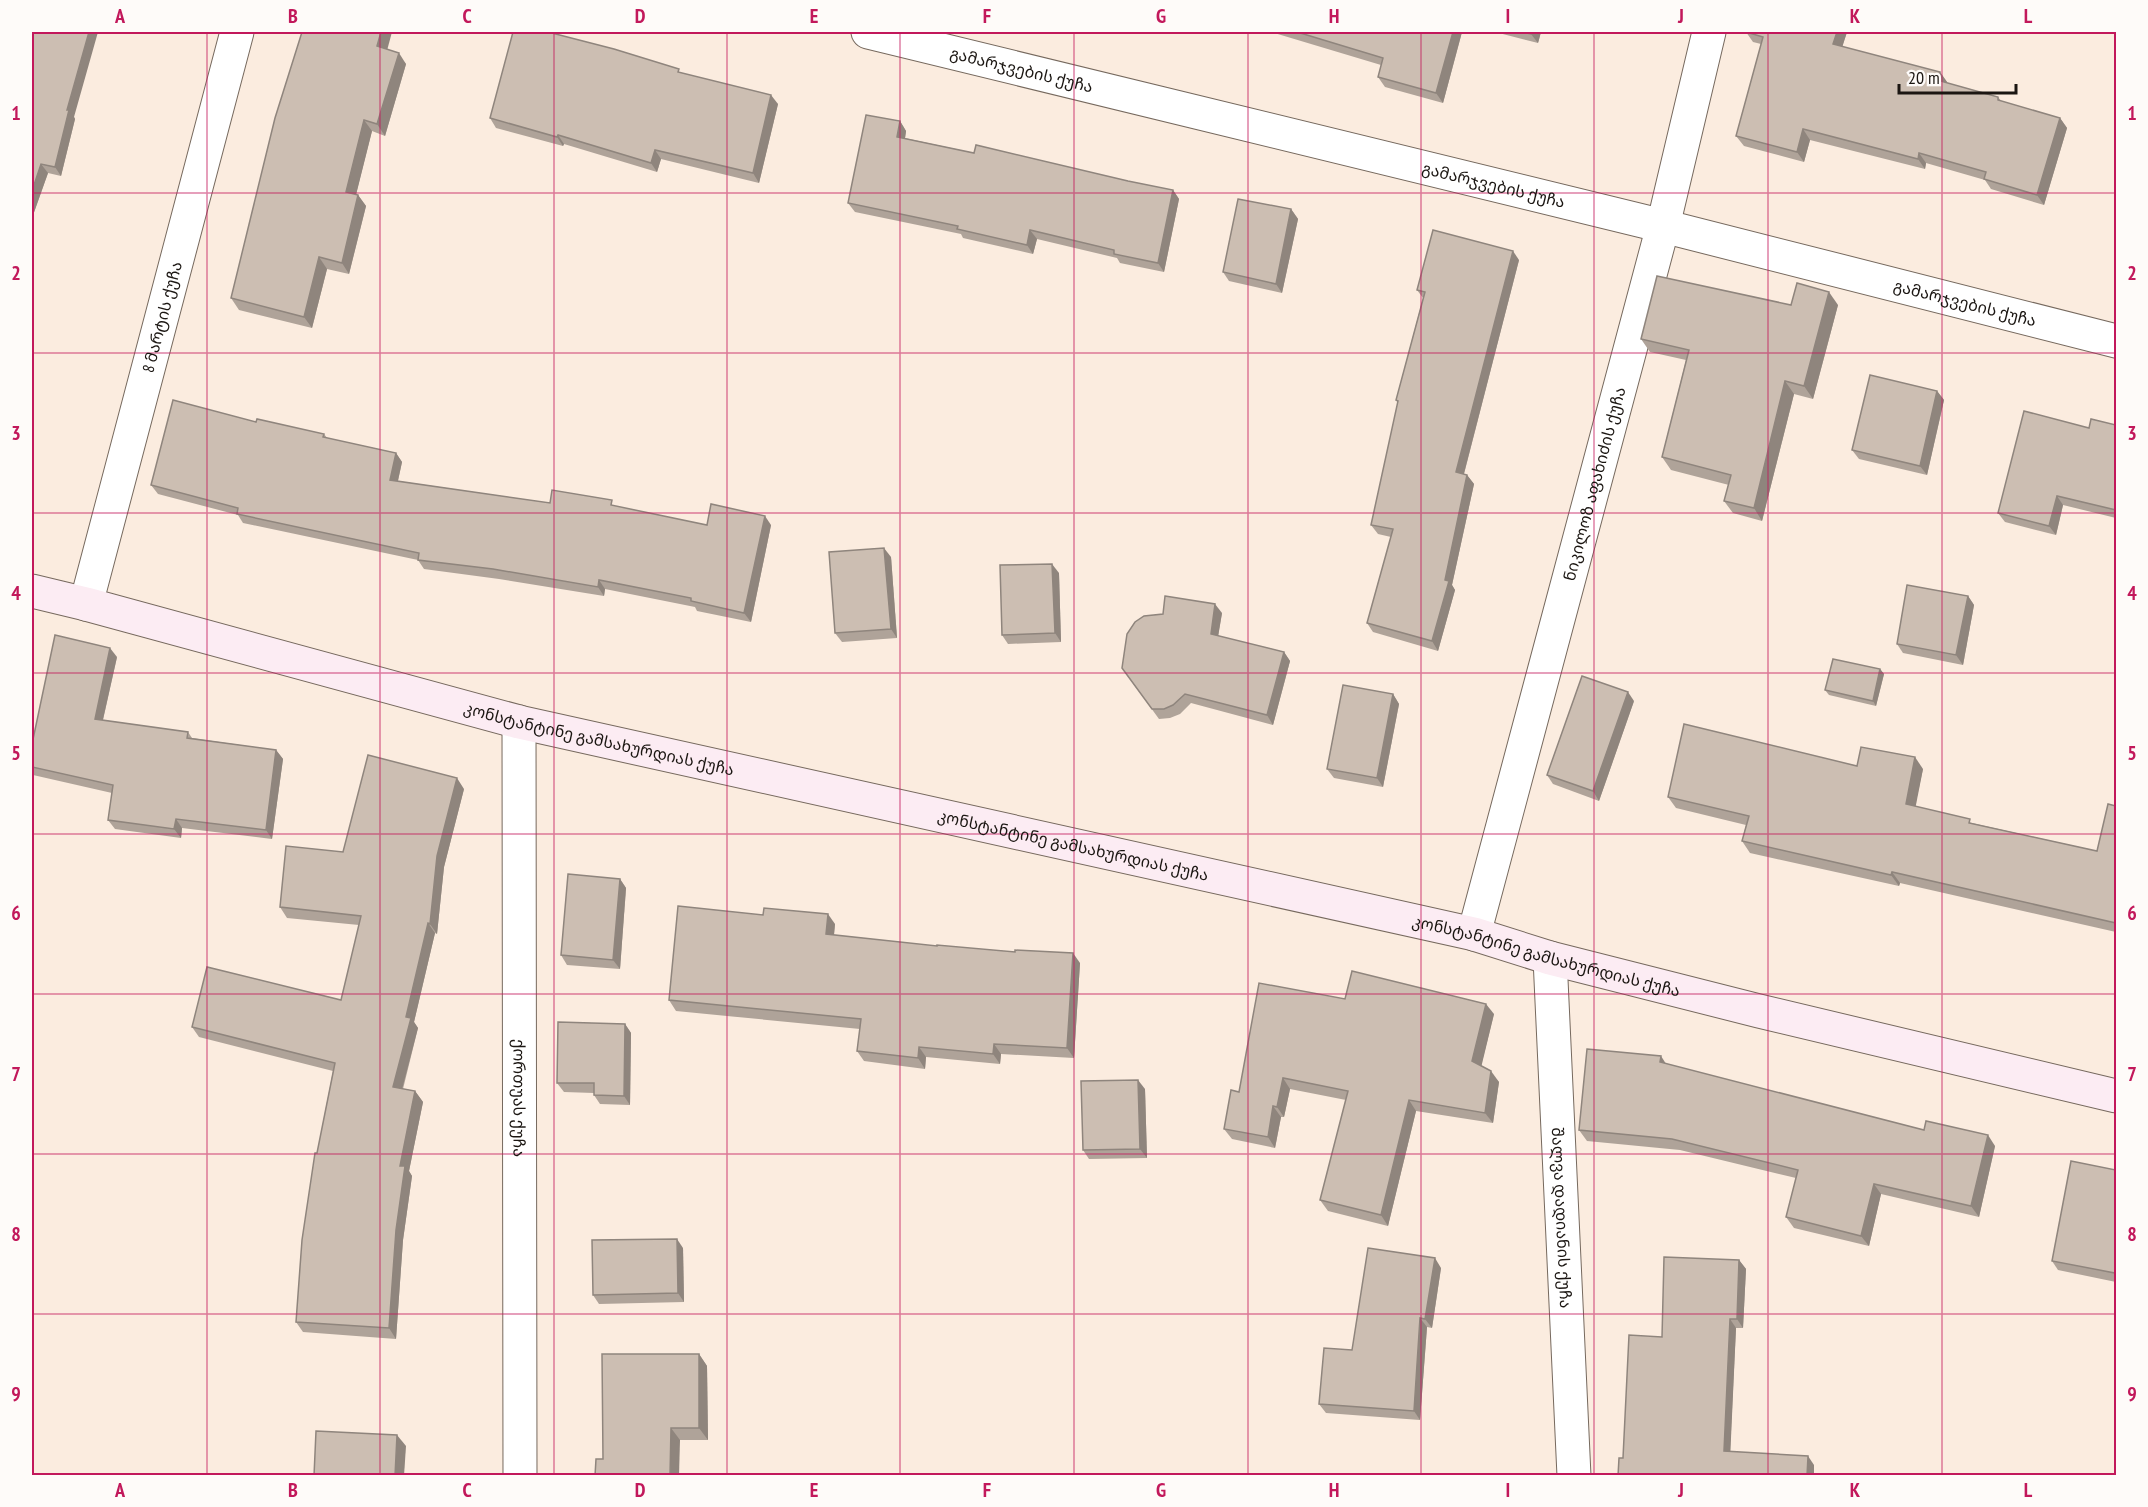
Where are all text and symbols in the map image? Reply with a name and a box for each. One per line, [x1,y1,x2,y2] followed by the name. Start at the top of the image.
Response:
[114,3,126,29] text: A
[288,3,298,29] text: B
[462,3,472,29] text: C
[635,3,646,29] text: D
[810,3,818,29] text: E
[983,3,991,29] text: F
[1156,3,1166,29] text: G
[1329,3,1339,29] text: H
[1506,3,1510,29] text: I
[1677,3,1684,29] text: J
[1850,3,1861,29] text: K
[2024,3,2033,29] text: L
[948,42,1095,97] street label: გამარჯვების ქუჩა
[1899,57,2016,95] scale bar
[1908,66,1940,89] text: 20 m
[11,100,21,126] text: 1
[2127,100,2137,126] text: 1
[1420,158,1567,212] street label: გამარჯვების ქუჩა
[138,259,186,374] street label: 8 მარტის ქუჩა
[11,260,21,286] text: 2
[2127,260,2137,286] text: 2
[1892,275,2039,330] street label: გამარჯვების ქუჩა
[1559,385,1630,583] street label: ნიკილოზ აფახიძის ქუჩა
[11,420,21,446] text: 3
[2127,420,2137,446] text: 3
[11,580,21,606] text: 4
[2127,580,2137,606] text: 4
[462,697,736,779] street label: კონსტანტინე გამსახურდიას ქუჩა
[11,740,21,766] text: 5
[2127,740,2137,766] text: 5
[936,805,1210,885] street label: კონსტანტინე გამსახურდიას ქუჩა
[11,900,21,926] text: 6
[2127,900,2137,926] text: 6
[1410,911,1682,1001] street label: კონსტანტინე გამსახურდიას ქუჩა
[509,1039,530,1157] street label: ქორთუას ქუჩა
[11,1061,21,1087] text: 7
[2127,1061,2137,1087] text: 7
[1548,1127,1576,1309] street label: შალვა დადიანის ქუჩა
[11,1221,21,1247] text: 8
[2127,1221,2137,1247] text: 8
[11,1381,21,1407] text: 9
[2127,1381,2137,1407] text: 9
[114,1477,126,1503] text: A
[288,1477,298,1503] text: B
[462,1477,472,1503] text: C
[635,1477,646,1503] text: D
[810,1477,818,1503] text: E
[983,1477,991,1503] text: F
[1156,1477,1166,1503] text: G
[1329,1477,1339,1503] text: H
[1506,1477,1510,1503] text: I
[1677,1477,1684,1503] text: J
[1850,1477,1861,1503] text: K
[2024,1477,2033,1503] text: L

